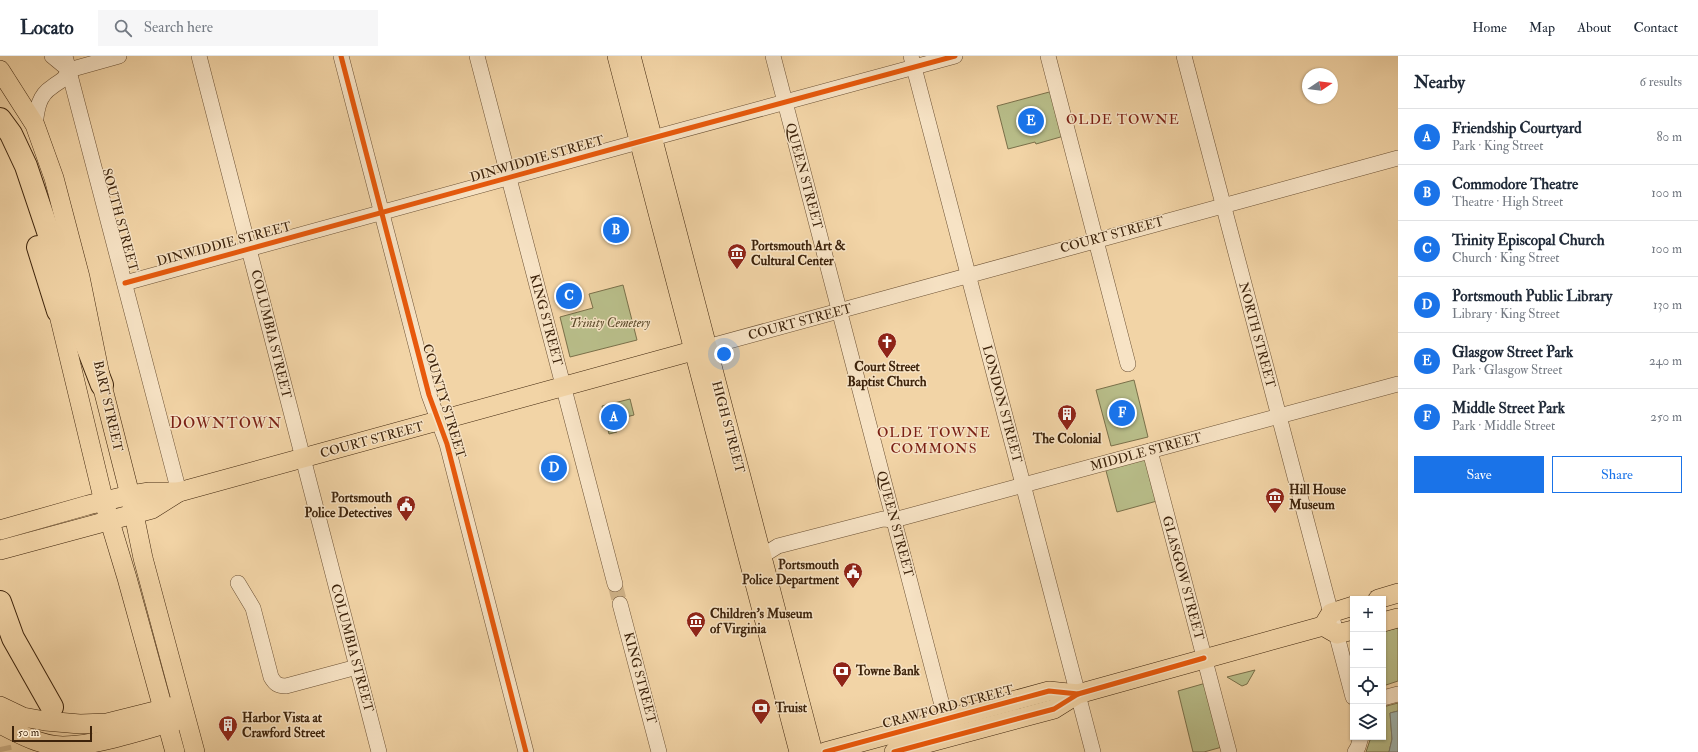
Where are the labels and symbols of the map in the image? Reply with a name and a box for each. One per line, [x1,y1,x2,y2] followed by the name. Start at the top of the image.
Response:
[1302,68,1338,104] north arrow
[1018,106,1044,136] pin: E
[1066,111,1180,128] district label: OLDE TOWNE
[782,121,826,231] street label: QUEEN STREET
[468,132,606,186] street label: DINWIDDIE STREET
[99,167,142,274] street label: SOUTH STREET
[1058,213,1166,257] street label: COURT STREET
[603,215,629,245] pin: B
[155,218,293,270] street label: DINWIDDIE STREET
[751,238,846,269] place label: Portsmouth Art & Cultural Center
[726,242,748,270] museum icon: Portsmouth Art & Cultural Center
[247,268,295,400] street label: COLUMBIA STREET
[526,273,566,368] street label: KING STREET
[1235,280,1279,390] street label: NORTH STREET
[556,281,582,311] pin: C
[746,300,854,344] street label: COURT STREET
[570,315,651,331] park label: Trinity Cemetery
[876,331,898,359] church icon: Court Street Baptist Church
[419,342,469,460] street label: COUNTY STREET
[979,343,1026,465] street label: LONDON STREET
[714,344,734,364] your location
[90,359,126,453] street label: BART STREET
[847,359,927,391] place label: Court Street Baptist Church
[708,379,748,475] street label: HIGH STREET
[1109,398,1135,428] pin: F
[601,402,627,432] pin: A
[1056,403,1078,431] building icon: The Colonial
[170,414,282,433] district label: DOWNTOWN
[318,418,426,462] street label: COURT STREET
[877,424,991,457] district label: OLDE TOWNE COMMONS
[1088,429,1204,475] street label: MIDDLE STREET
[1032,431,1102,447] place label: The Colonial
[541,453,567,483] pin: D
[873,469,917,579] street label: QUEEN STREET
[1288,482,1346,513] place label: Hill House Museum
[1264,486,1286,514] museum icon: Hill House Museum
[305,490,393,521] place label: Portsmouth Police Detectives
[395,494,417,522] public building icon: Portsmouth Police Detectives
[1159,514,1207,642] street label: GLASGOW STREET
[742,557,840,589] place label: Portsmouth Police Department
[842,561,864,589] public building icon: Portsmouth Police Department
[327,582,377,714] street label: COLUMBIA STREET
[710,606,813,638] place label: Children's Museum of Virginia
[685,610,707,638] museum icon: Children's Museum of Virginia
[620,631,660,726] street label: KING STREET
[831,660,853,688] bank icon: Towne Bank
[855,663,921,679] place label: Towne Bank
[881,682,1016,732] street label: CRAWFORD STREET
[750,697,772,725] bank icon: Truist
[774,700,808,716] place label: Truist
[242,710,326,741] place label: Harbor Vista at Crawford Street
[217,714,239,742] building icon: Harbor Vista at Crawford Street
[12,724,92,743] scale bar

